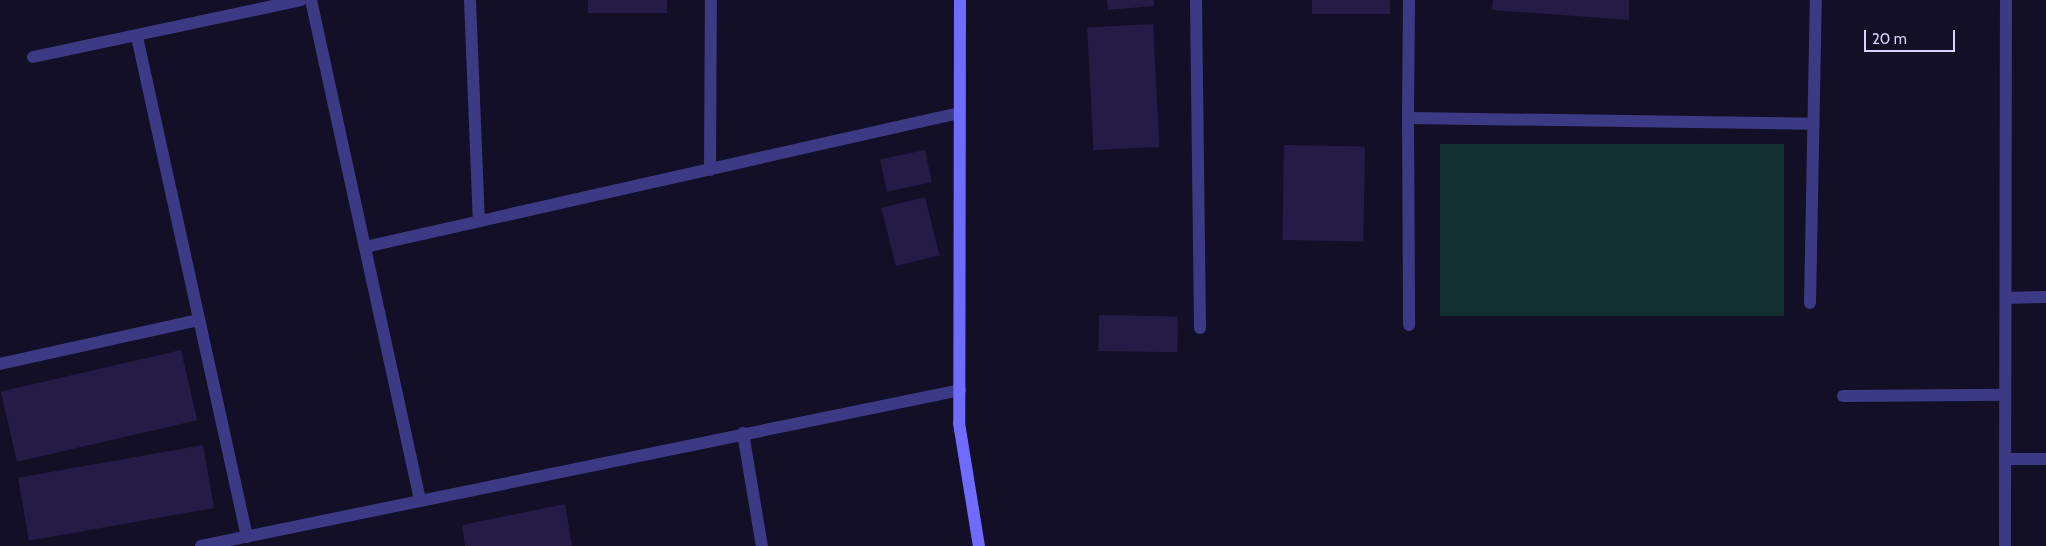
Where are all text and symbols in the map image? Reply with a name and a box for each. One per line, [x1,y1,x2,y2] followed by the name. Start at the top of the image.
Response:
[1866,20,1957,52] scale bar
[1872,30,1907,48] text: 20 m

